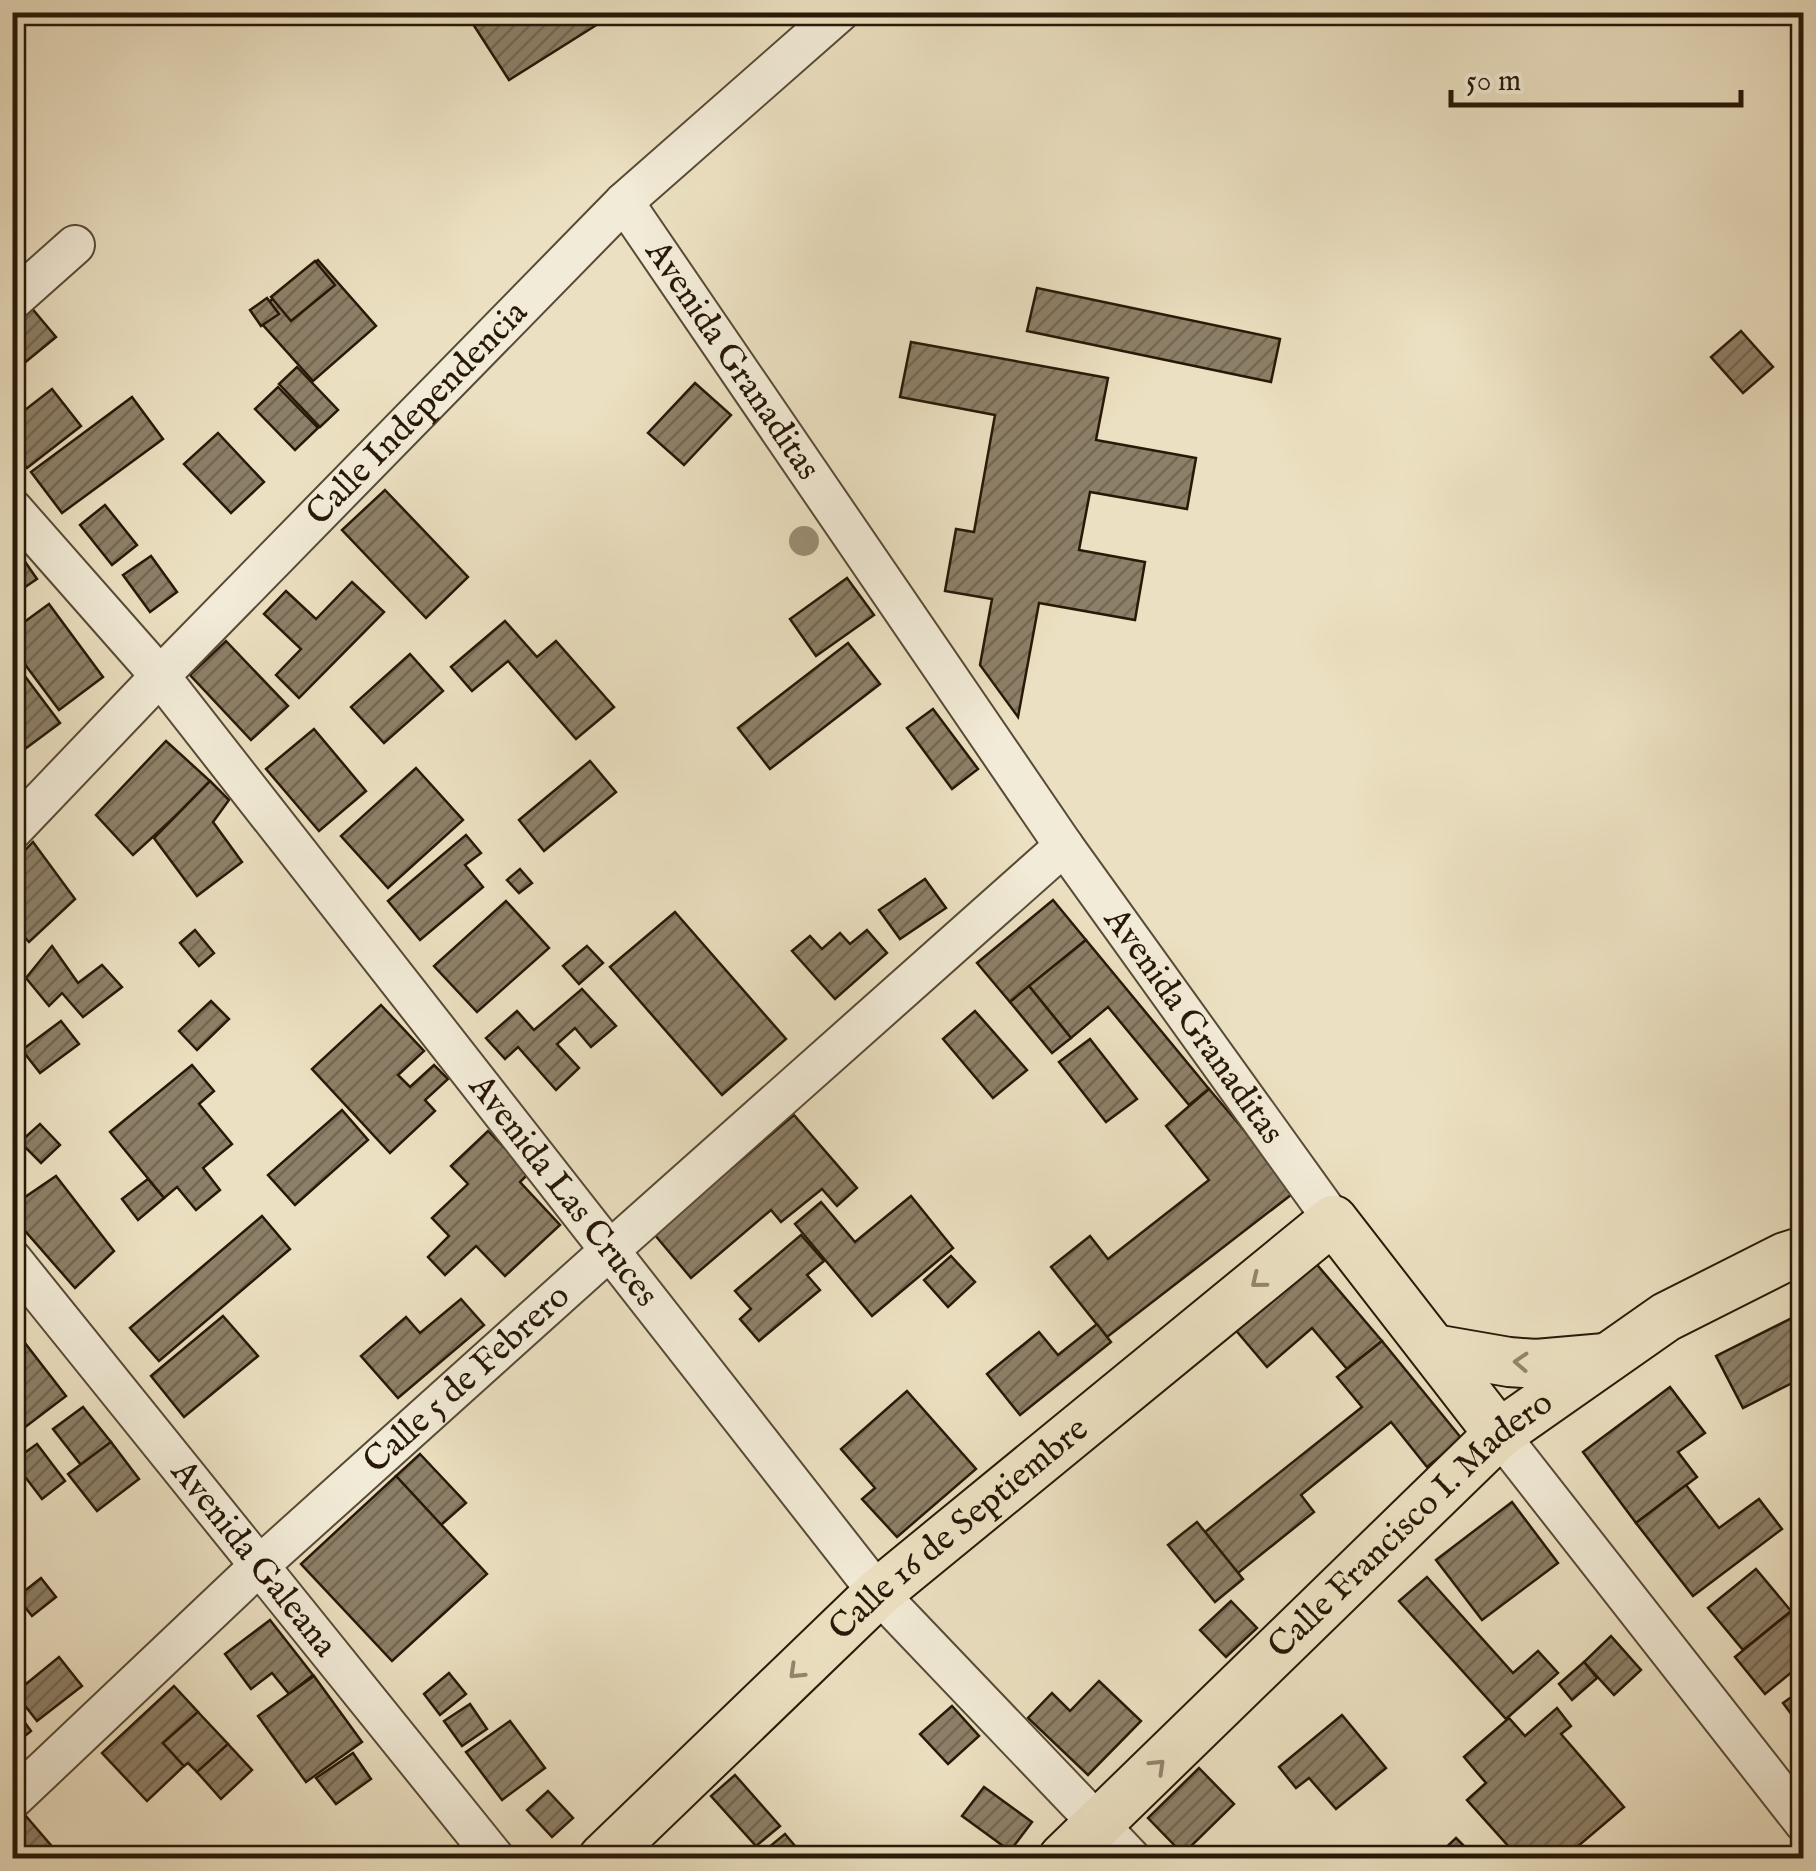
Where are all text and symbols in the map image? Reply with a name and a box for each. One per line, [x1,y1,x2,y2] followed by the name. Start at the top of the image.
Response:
[1451,45,1741,107] scale bar
[1466,63,1521,101] text: 50 m
[634,231,830,489] street label: Avenida Granaditas
[297,290,538,535] street label: Calle Independencia
[1093,898,1294,1153] street label: Avenida Granaditas
[458,1065,668,1316] street label: Avenida Las Cruces
[1251,1269,1269,1287] one-way arrow
[354,1274,580,1483] street label: Calle 5 de Febrero
[1512,1352,1528,1373] one-way arrow
[1259,1381,1562,1669] street label: Calle Francisco I. Madero
[819,1407,1098,1651] street label: Calle 16 de Septiembre
[160,1450,347,1667] street label: Avenida Galeana
[790,1660,808,1678] one-way arrow
[1146,1760,1164,1778] one-way arrow

